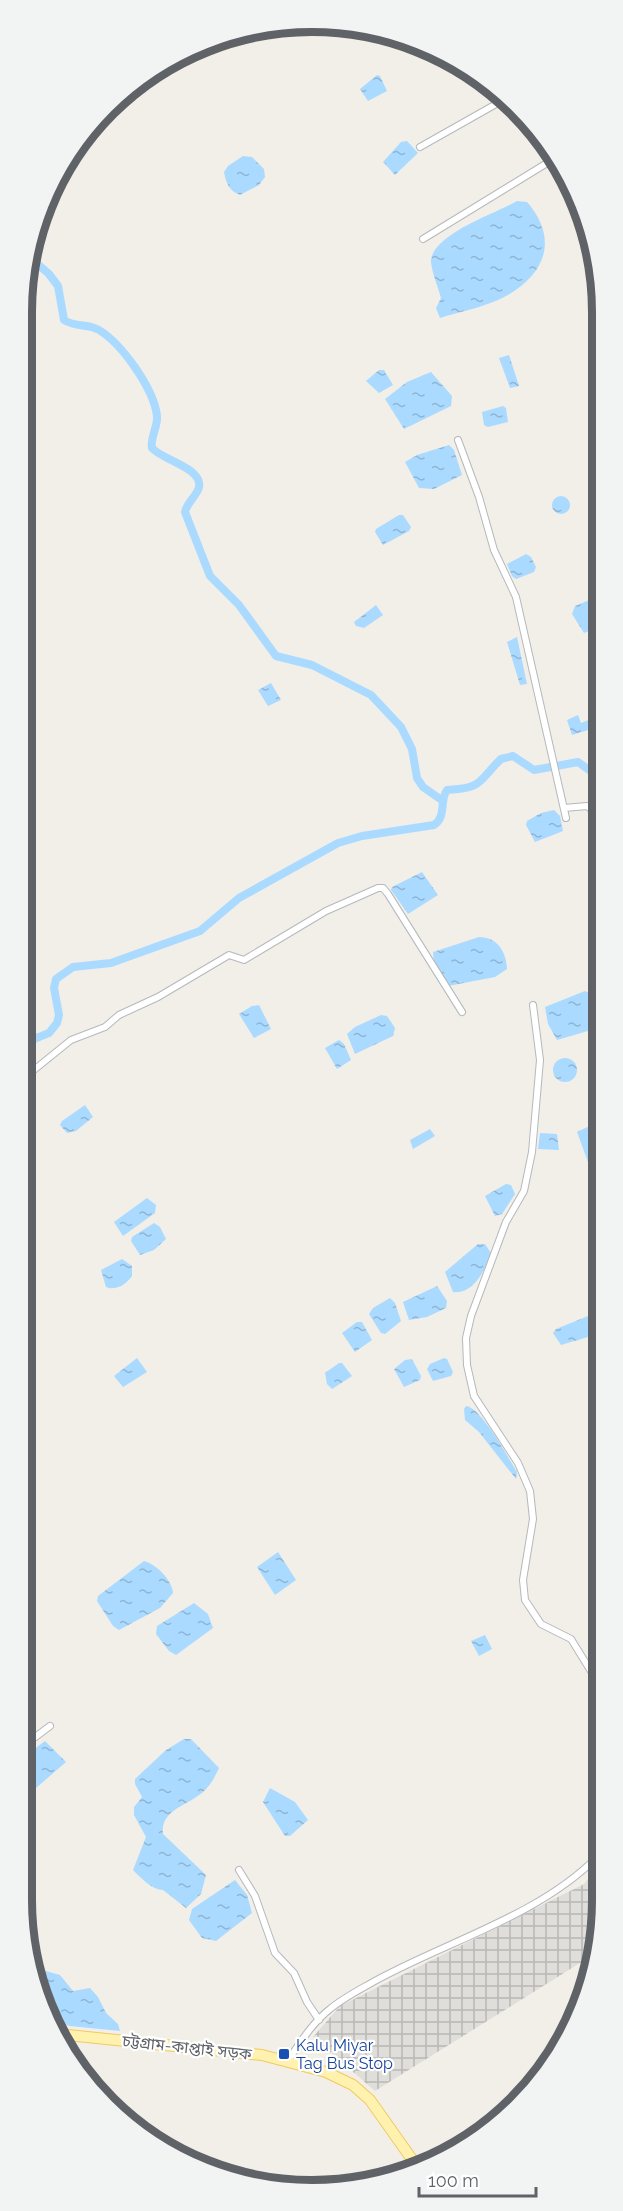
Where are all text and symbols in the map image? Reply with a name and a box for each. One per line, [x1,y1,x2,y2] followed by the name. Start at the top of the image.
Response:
[120,2031,254,2064] street label: চট্টগ্রাম-কাপ্তাই সড়ক
[296,2036,393,2073] place label: Kalu Miyar Tag Bus Stop
[277,2047,291,2061] marker: Kalu Miyar Tag Bus Stop
[419,2160,536,2198] scale bar
[428,2170,479,2191] text: 100 m

